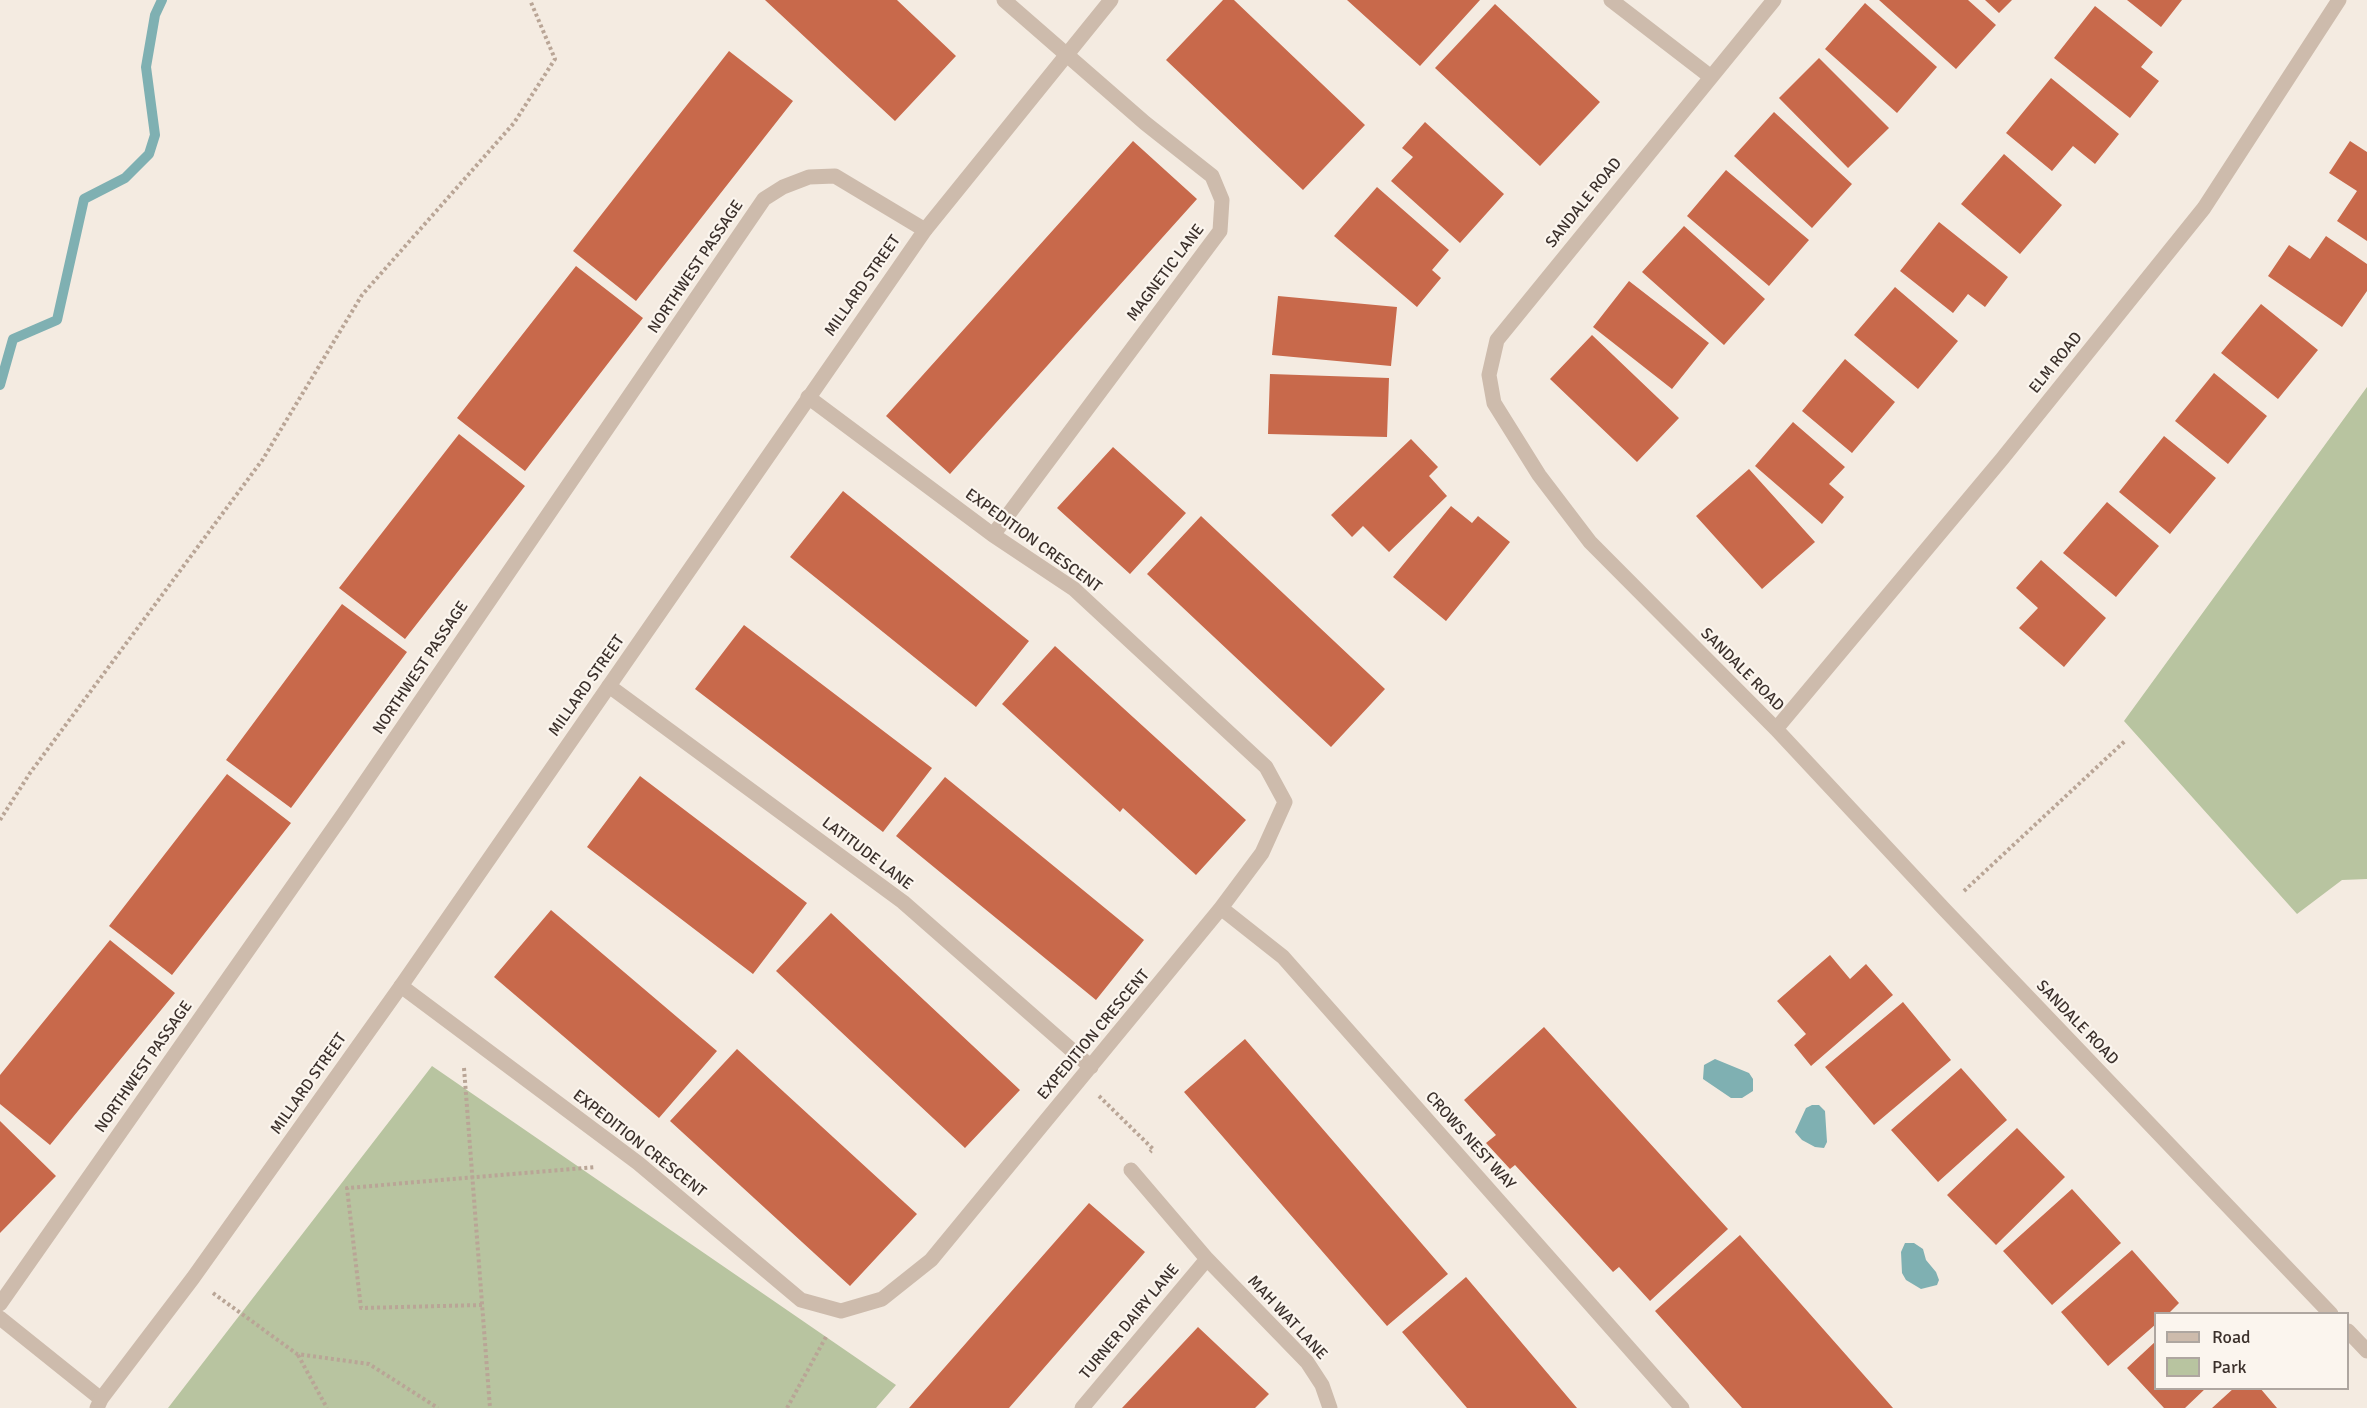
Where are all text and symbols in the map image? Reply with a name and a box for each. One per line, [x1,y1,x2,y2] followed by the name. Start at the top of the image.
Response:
[1542,154,1626,252] street label: SANDALE ROAD
[644,197,748,337] street label: NORTHWEST PASSAGE
[1123,221,1209,325] street label: MAGNETIC LANE
[821,232,905,340] street label: MILLARD STREET
[2025,328,2087,398] street label: ELM ROAD
[961,485,1105,597] street label: EXPEDITION CRESCENT
[369,598,473,738] street label: NORTHWEST PASSAGE
[1696,624,1788,716] street label: SANDALE ROAD
[545,632,629,740] street label: MILLARD STREET
[818,814,916,894] street label: LATITUDE LANE
[1034,966,1154,1104] street label: EXPEDITION CRESCENT
[2032,977,2122,1069] street label: SANDALE ROAD
[91,997,197,1137] street label: NORTHWEST PASSAGE
[267,1030,351,1138] street label: MILLARD STREET
[569,1086,709,1202] street label: EXPEDITION CRESCENT
[1421,1088,1519,1194] street label: CROWS NEST WAY
[1076,1260,1184,1384] street label: TURNER DAIRY LANE
[1243,1272,1331,1364] street label: MAH WAT LANE
[2154,1312,2349,1390] legend
[2212,1326,2251,1348] text: Road
[2212,1356,2247,1378] text: Park

